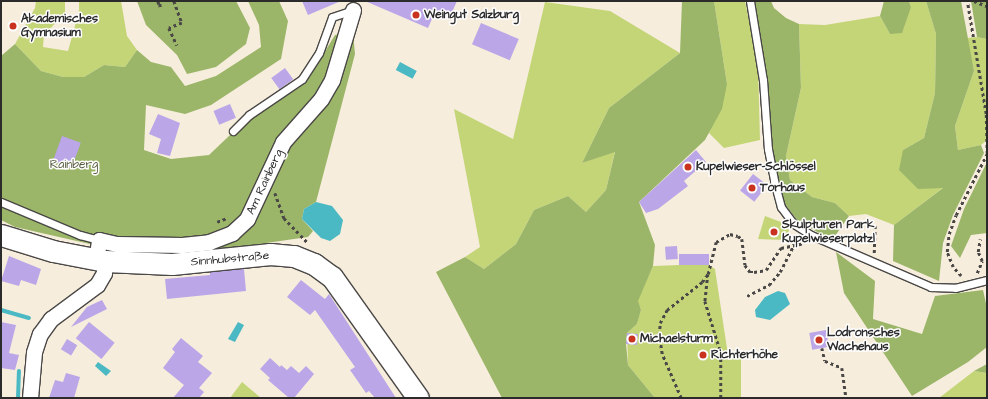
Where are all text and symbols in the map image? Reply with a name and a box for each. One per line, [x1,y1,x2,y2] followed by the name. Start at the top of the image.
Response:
[424,8,519,22] place label: Weingut Salzburg
[411,10,421,20] marker: Weingut Salzburg
[21,12,98,40] place label: Akademisches Gymnasium
[8,21,18,31] marker: Akademisches Gymnasium
[244,147,286,217] street label: Am Rainberg
[50,158,98,172] park label: Rainberg
[696,160,816,174] place label: Kupelwieser-Schlössel
[683,162,693,172] marker: Kupelwieser-Schlössel
[760,181,805,195] place label: Torhaus
[747,183,757,193] marker: Torhaus
[782,218,875,246] place label: Skulpturen Park Kupelwieserplatzl
[769,227,779,237] marker: Skulpturen Park Kupelwieserplatzl
[190,248,270,270] street label: Sinnhubstraße
[827,326,900,354] place label: Lodronsches Wachehaus
[640,332,713,346] place label: Michaelsturm
[627,334,637,344] marker: Michaelsturm
[814,335,824,345] marker: Lodronsches Wachehaus
[711,348,778,362] place label: Richterhöhe
[698,350,708,360] marker: Richterhöhe

